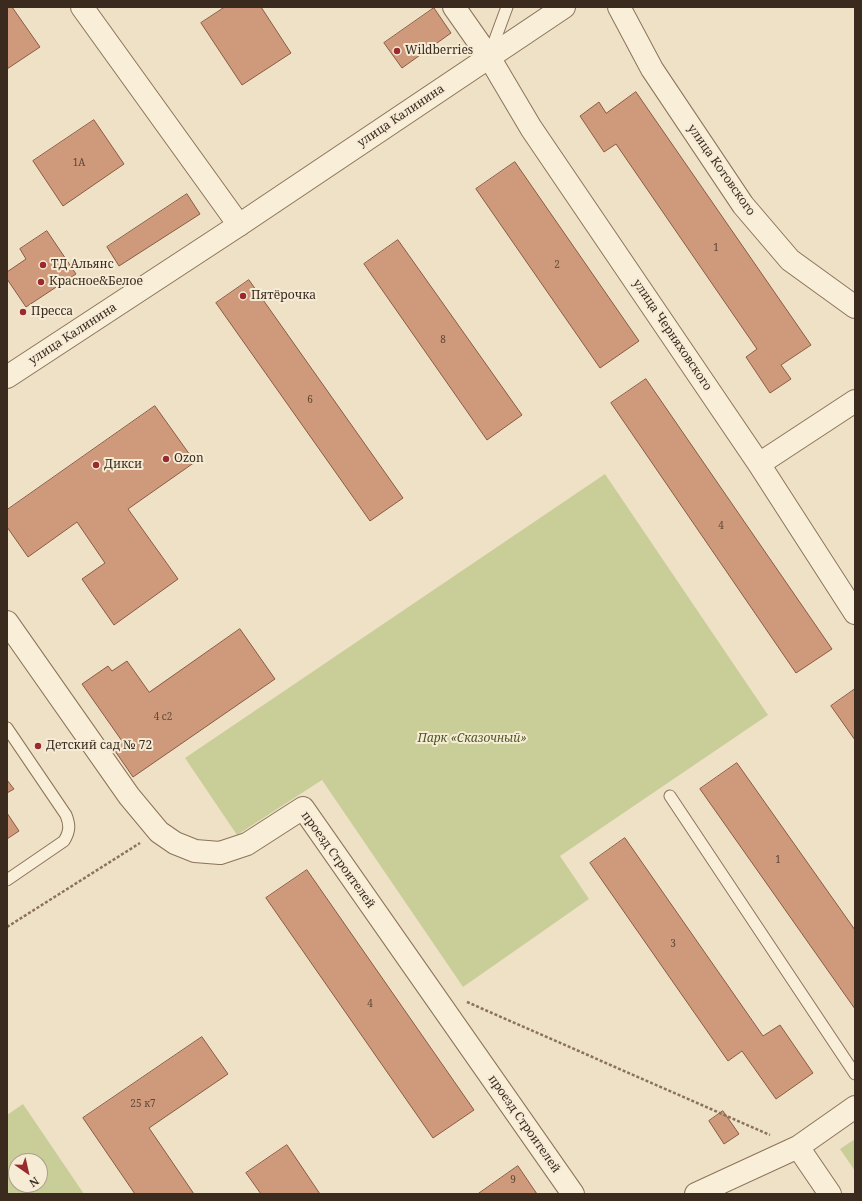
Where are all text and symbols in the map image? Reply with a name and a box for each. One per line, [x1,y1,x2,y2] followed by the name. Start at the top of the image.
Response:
[405,44,473,58] place label: Wildberries
[392,46,402,56] marker: Wildberries
[355,82,447,150] street label: улица Калинина
[684,122,758,218] street label: улица Котовского
[73,157,85,169] house number: 1А
[713,242,719,254] house number: 1
[51,258,114,272] place label: ТД Альянс
[554,259,560,271] house number: 2
[38,260,48,270] marker: ТД Альянс
[49,275,143,289] place label: Красное&Белое
[36,277,46,287] marker: Красное&Белое
[629,277,715,393] street label: улица Черняховского
[251,289,316,303] place label: Пятёрочка
[238,291,248,301] marker: Пятёрочка
[26,300,120,368] street label: улица Калинина
[31,305,73,319] place label: Пресса
[18,307,28,317] marker: Пресса
[440,334,446,346] house number: 8
[307,394,313,406] house number: 6
[174,452,204,466] place label: Ozon
[161,454,171,464] marker: Ozon
[104,458,142,472] place label: Дикси
[91,460,101,470] marker: Дикси
[718,520,724,532] house number: 4
[154,711,172,723] house number: 4 с2
[417,732,527,746] park label: Парк «Сказочный»
[46,739,152,753] place label: Детский сад № 72
[33,741,43,751] marker: Детский сад № 72
[298,809,378,911] street label: проезд Строителей
[775,854,781,866] house number: 1
[670,938,676,950] house number: 3
[367,998,373,1010] house number: 4
[485,1072,563,1176] street label: проезд Строителей
[130,1098,156,1110] house number: 25 к7
[8,1153,48,1193] north arrow
[27,1174,42,1191] text: N
[510,1174,516,1186] house number: 9

